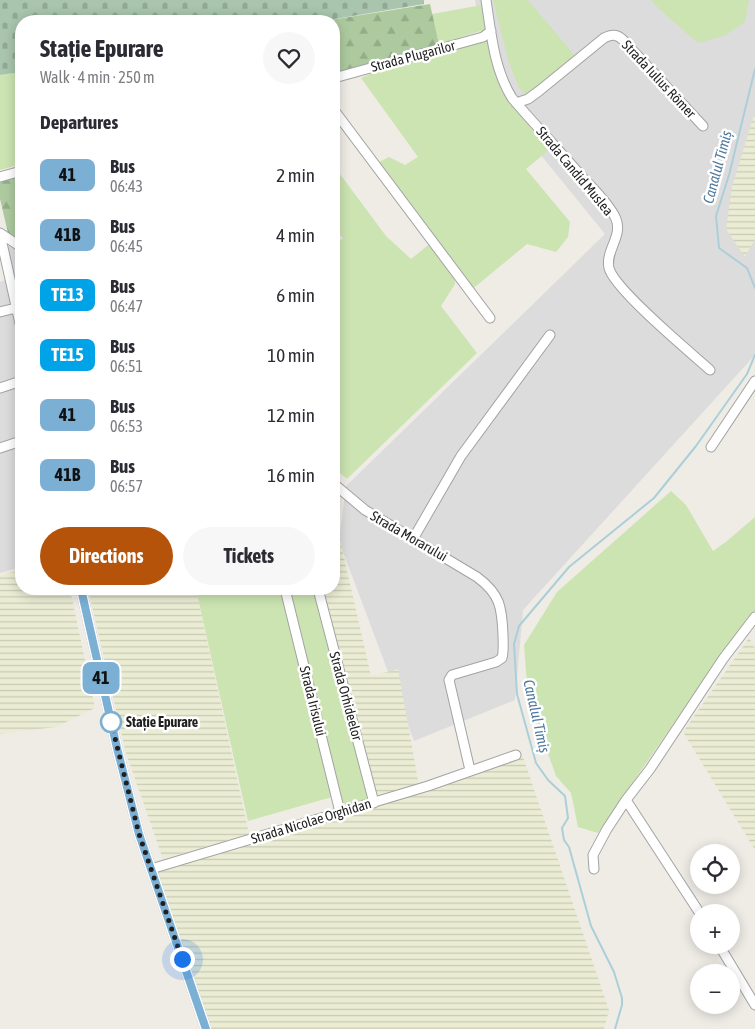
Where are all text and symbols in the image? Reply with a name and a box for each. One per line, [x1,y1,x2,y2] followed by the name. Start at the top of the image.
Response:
[263,32,315,84] button: heart
[40,35,164,62] text: Stație Epurare
[369,37,458,75] street label: Strada Plugarilor
[619,37,700,122] street label: Strada Iulius Römer
[40,68,154,86] text: Walk · 4 min · 250 m
[40,111,118,133] text: Departures
[533,123,617,219] street label: Strada Candid Muslea
[699,129,735,205] water label: Canalul Timiș
[110,155,135,177] text: Bus
[59,164,76,185] text: 41
[276,164,315,186] text: 2 min
[110,177,143,195] text: 06:43
[110,215,135,237] text: Bus
[55,224,80,245] text: 41B
[276,224,315,246] text: 4 min
[110,237,143,255] text: 06:45
[110,275,135,297] text: Bus
[51,284,84,305] text: TE13
[276,284,315,306] text: 6 min
[110,297,143,315] text: 06:47
[110,335,135,357] text: Bus
[51,344,84,365] text: TE15
[267,344,315,366] text: 10 min
[110,357,143,375] text: 06:51
[110,395,135,417] text: Bus
[59,404,76,425] text: 41
[267,404,315,426] text: 12 min
[110,417,143,435] text: 06:53
[110,455,135,477] text: Bus
[55,464,80,485] text: 41B
[267,464,315,486] text: 16 min
[110,477,143,495] text: 06:57
[368,508,450,564] street label: Strada Morarului
[40,527,173,585] button: Directions
[183,527,315,585] button: Tickets
[326,650,366,743] street label: Strada Orhideelor
[78,662,124,694] line badge: 41
[297,664,329,738] street label: Strada Irisului
[93,667,109,688] text: 41
[520,678,554,754] water label: Canalul Timiș
[100,711,122,733] marker: Stație Epurare
[126,714,198,731] place label: Stație Epurare
[249,795,373,847] street label: Strada Nicolae Orghidan
[690,844,740,1014] map controls
[690,844,740,894] button: locate
[690,904,740,954] button: +
[170,947,195,972] your location
[690,964,740,1014] button: −

